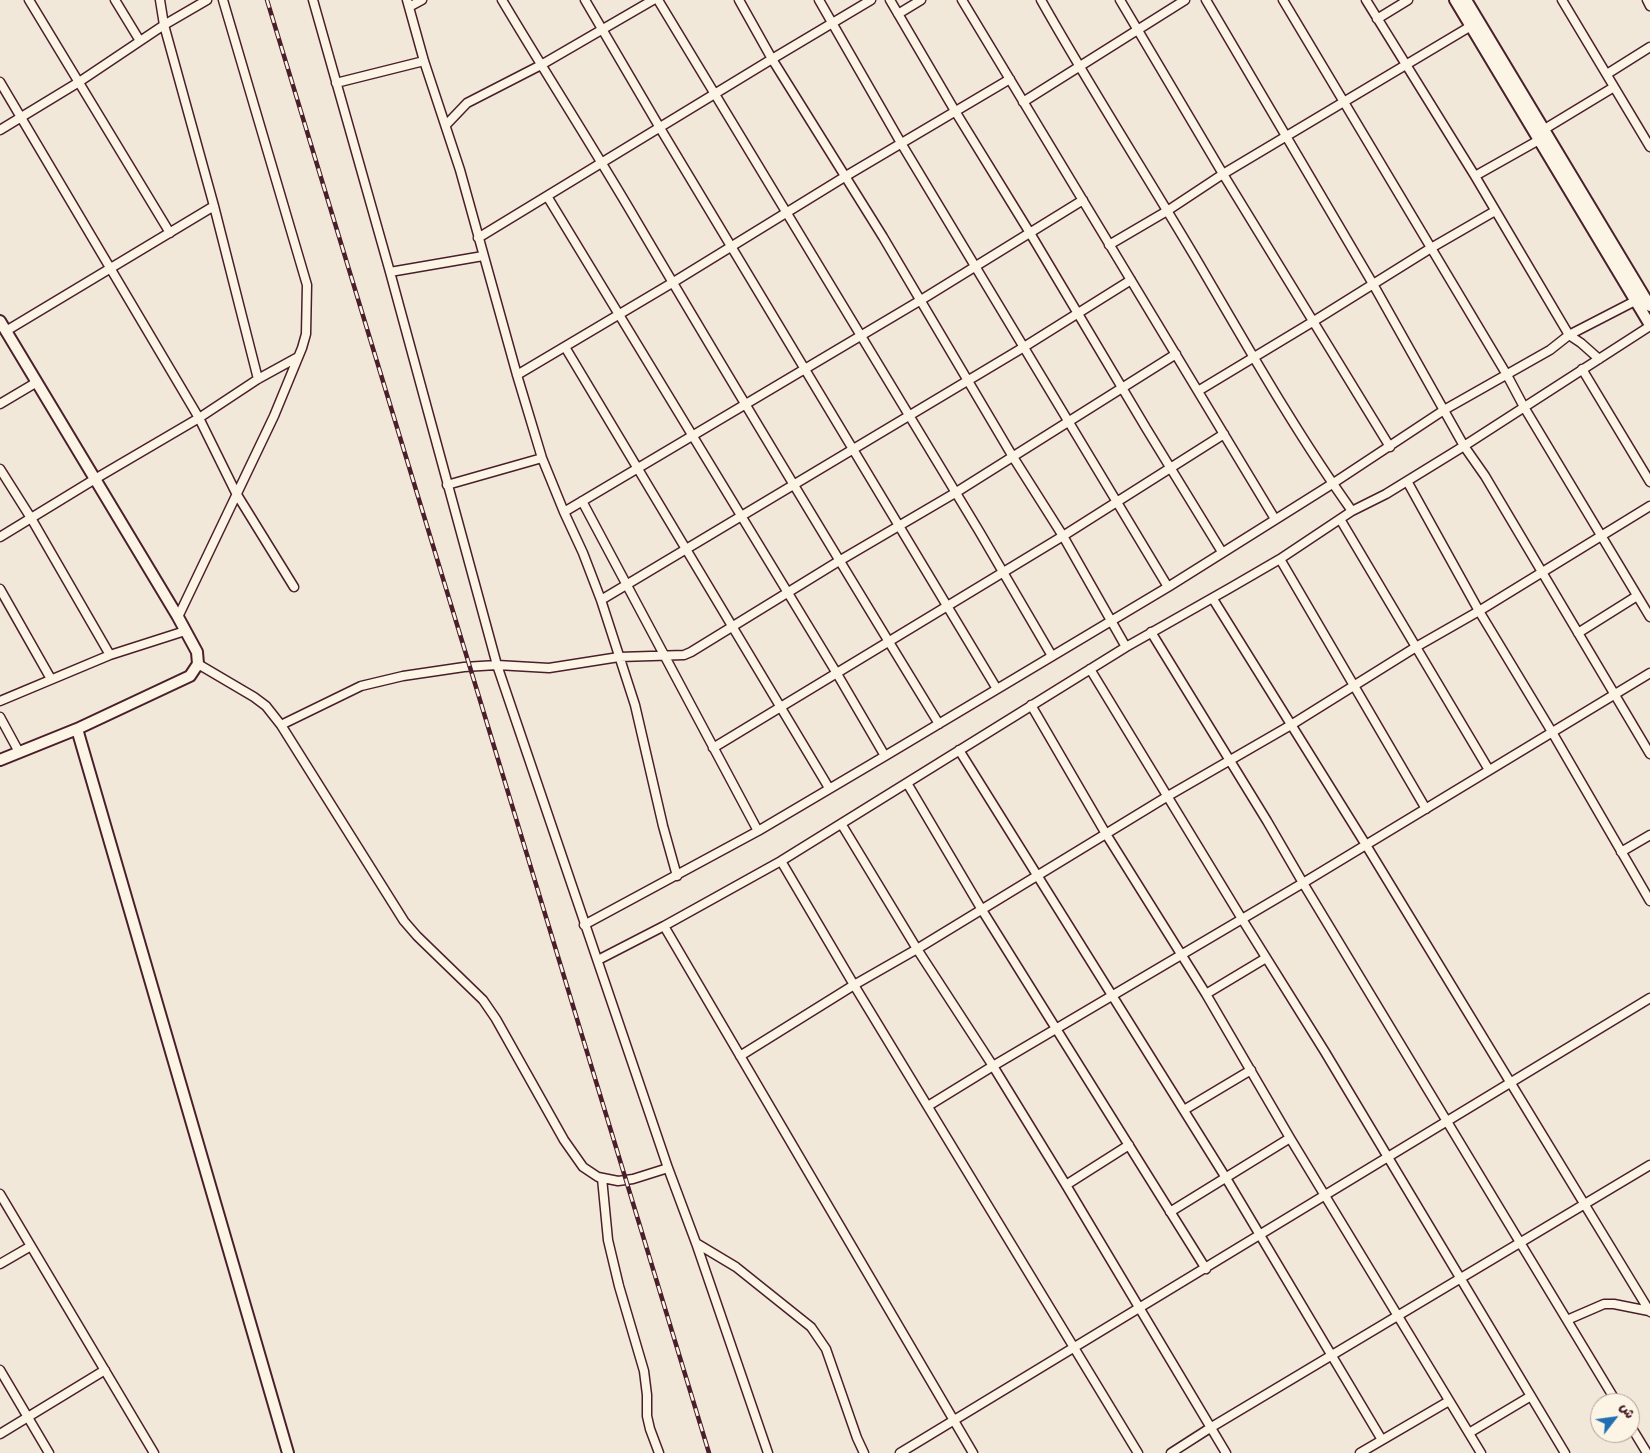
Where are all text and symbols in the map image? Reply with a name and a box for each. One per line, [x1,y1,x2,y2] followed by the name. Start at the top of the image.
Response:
[1590,1393,1640,1443] north arrow
[1615,1399,1640,1423] text: ش

